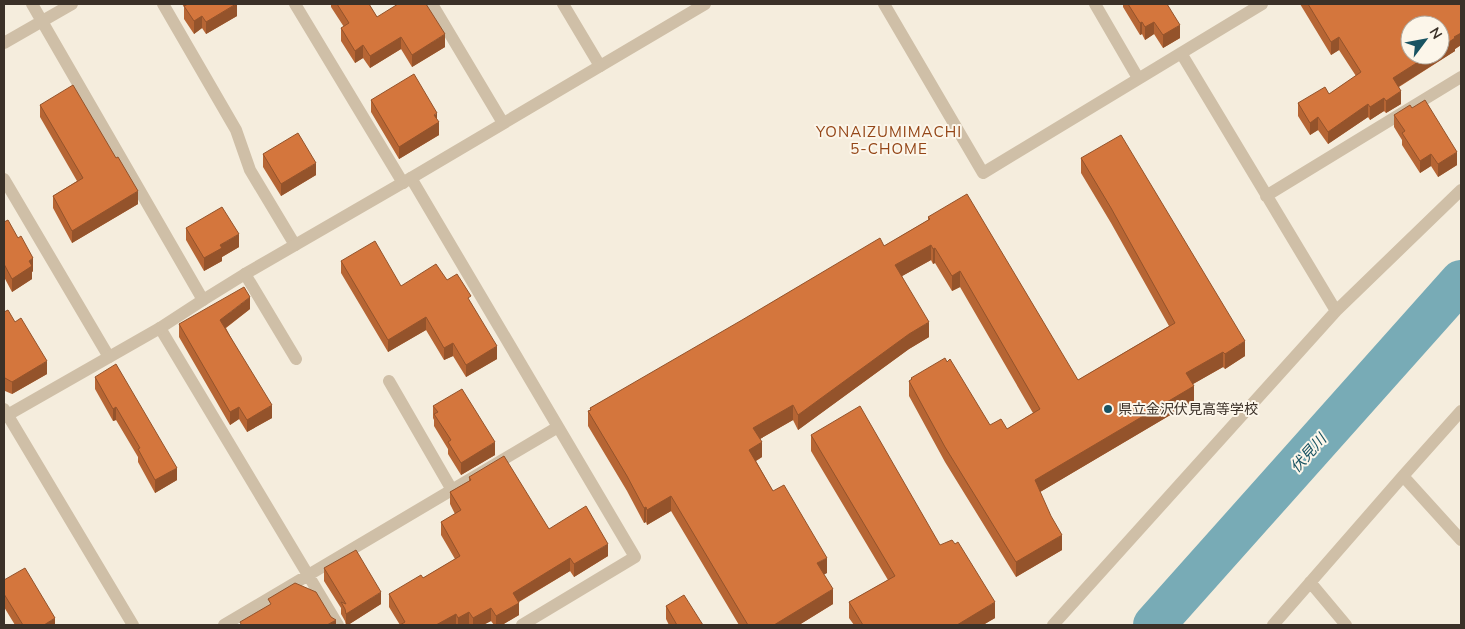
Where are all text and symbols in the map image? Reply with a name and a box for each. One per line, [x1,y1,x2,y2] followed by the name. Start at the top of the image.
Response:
[1400,15,1450,65] north arrow
[1426,24,1446,42] text: N
[815,122,962,158] district label: YONAIZUMIMACHI 5-CHOME
[1118,400,1258,418] place label: 県立金沢伏見高等学校
[1102,403,1114,415] marker: 県立金沢伏見高等学校
[1286,428,1331,476] water label: 伏見川

